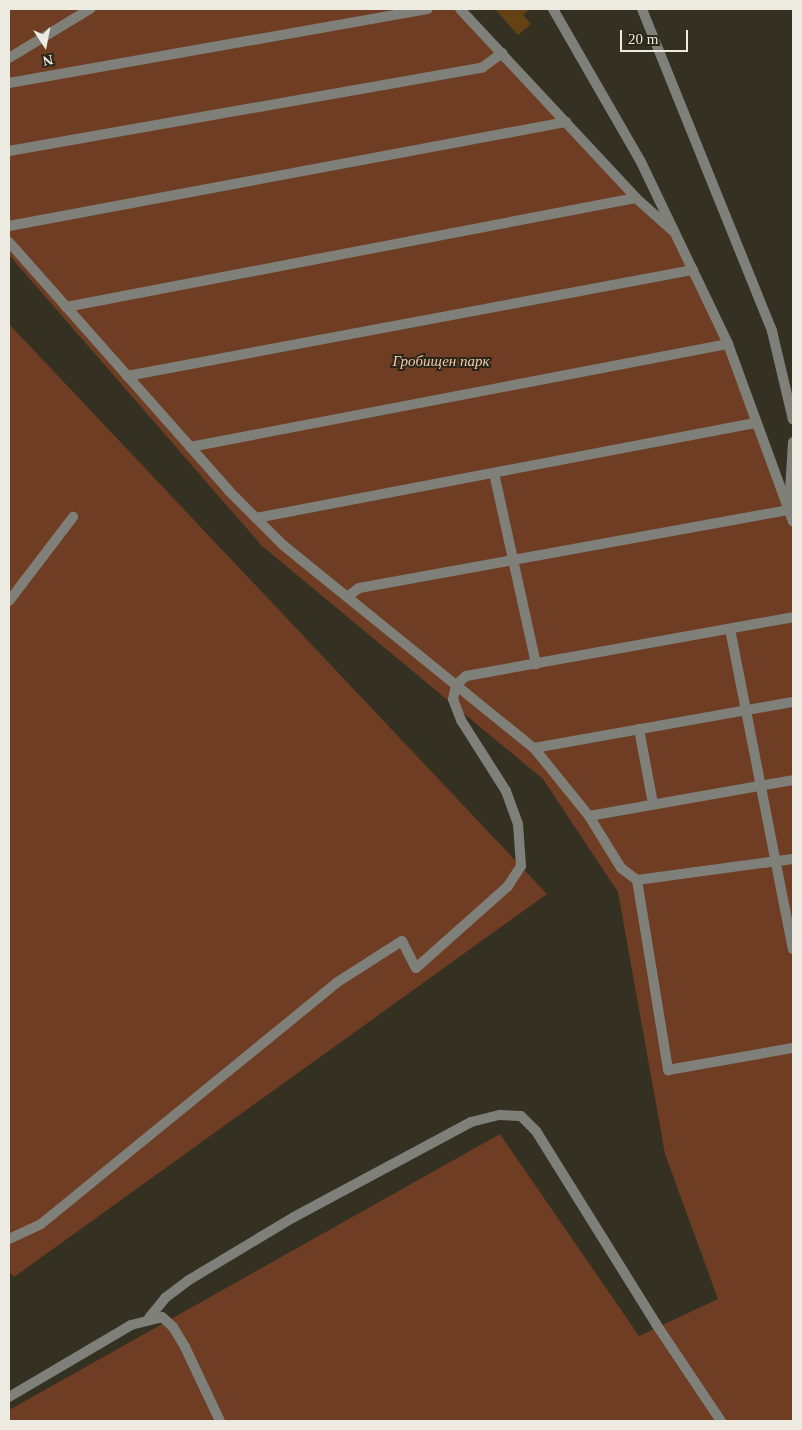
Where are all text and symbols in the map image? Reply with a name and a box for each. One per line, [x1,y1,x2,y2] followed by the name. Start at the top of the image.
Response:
[20,20,70,70] north arrow
[622,20,690,52] scale bar
[628,31,658,47] text: 20 m
[42,52,54,69] text: N
[392,353,490,371] park label: Гробищен парк

